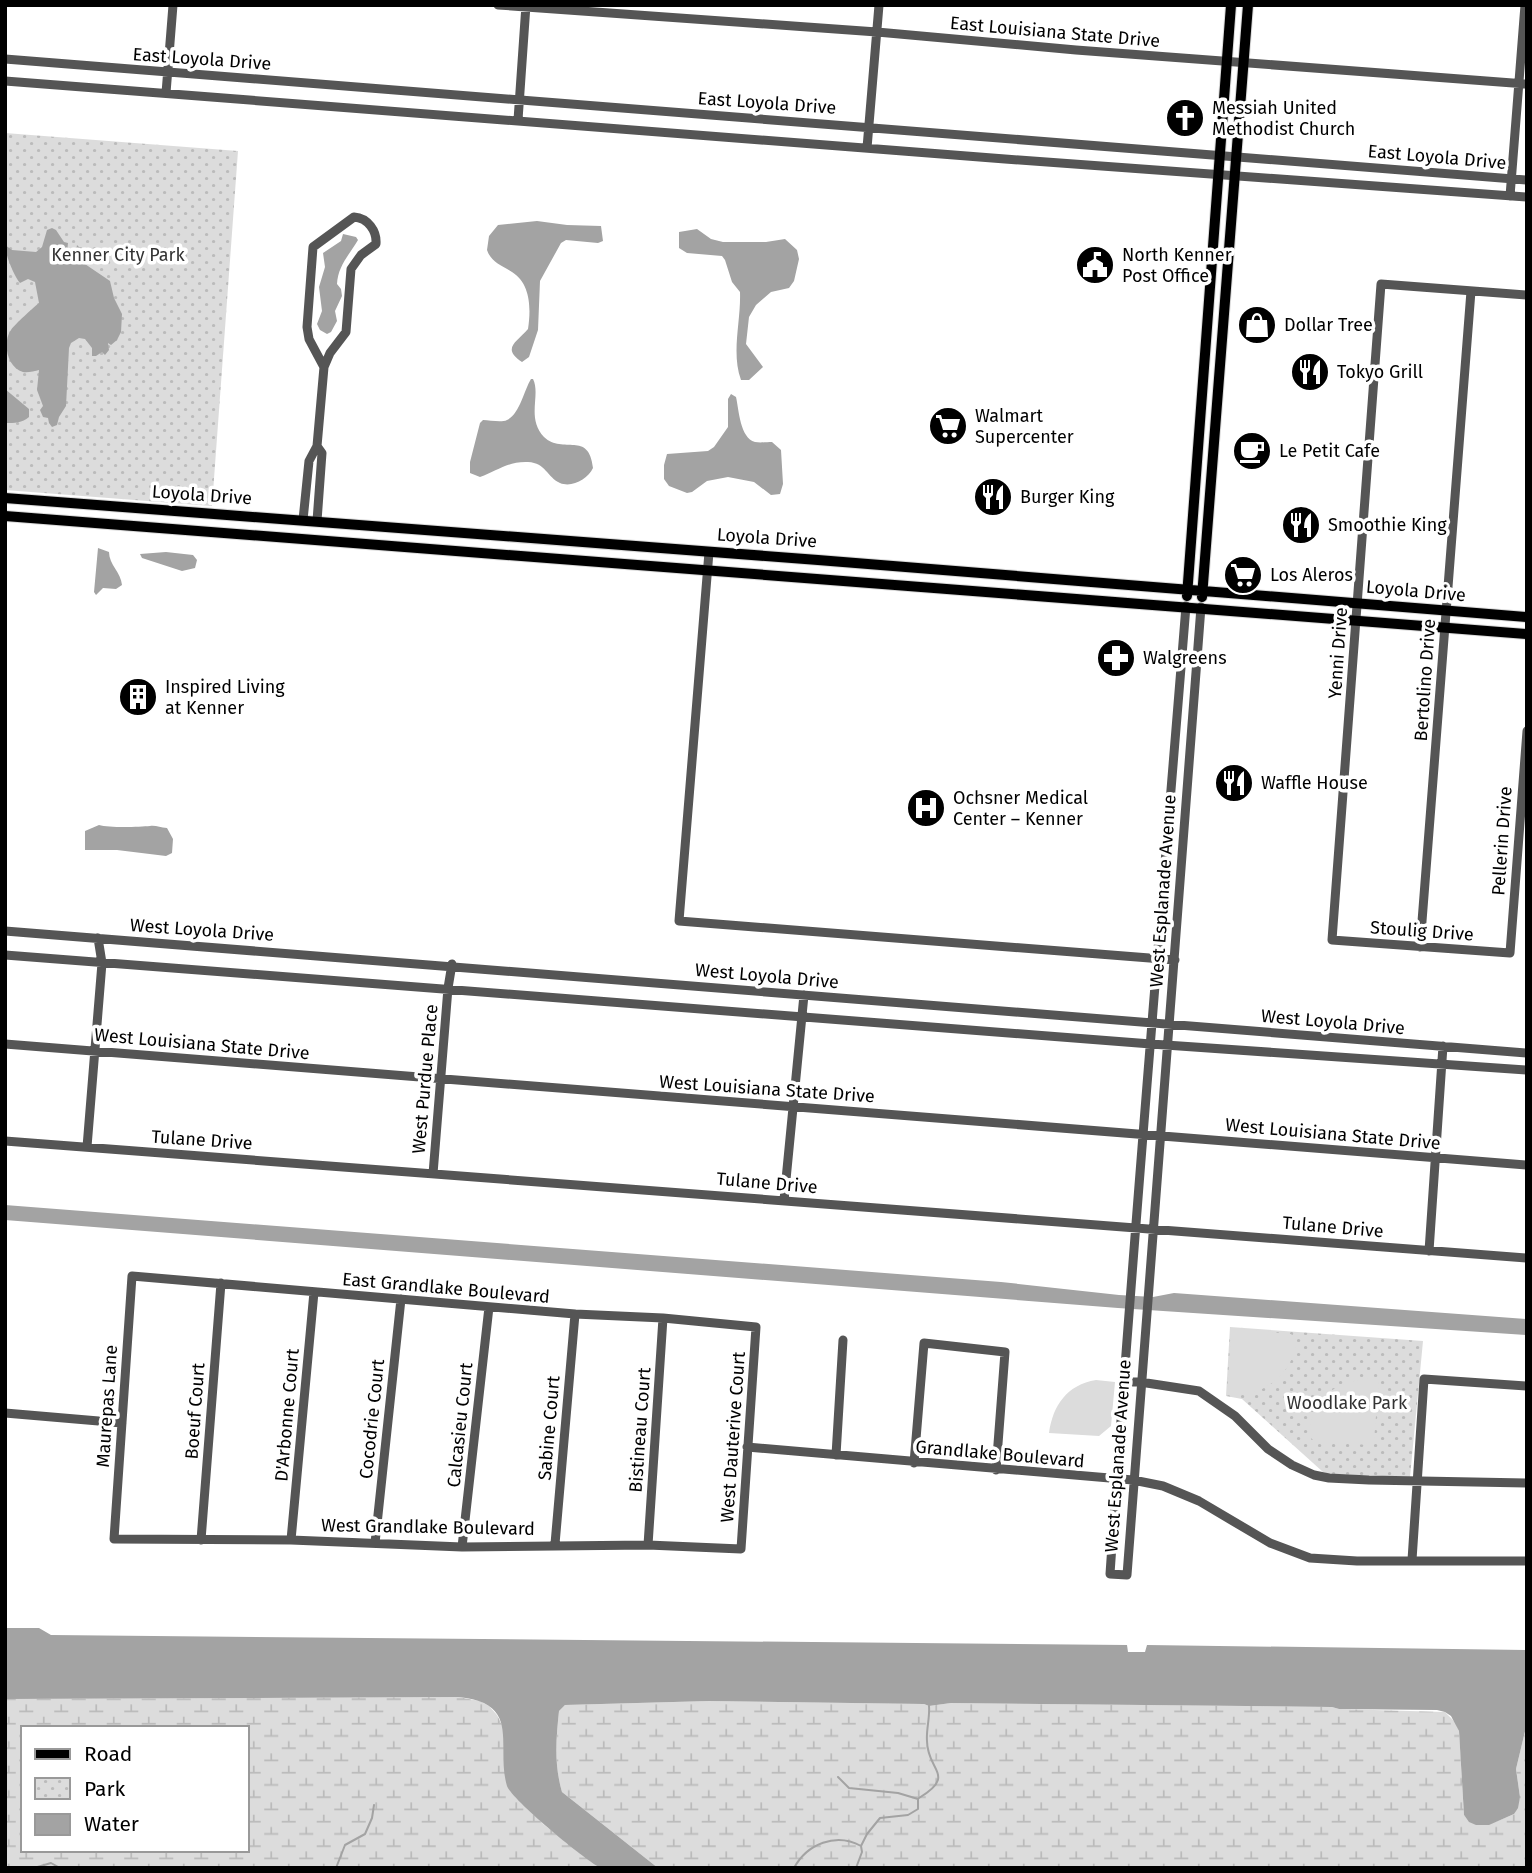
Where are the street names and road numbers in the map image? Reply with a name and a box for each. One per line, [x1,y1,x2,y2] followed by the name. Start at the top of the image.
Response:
[949,12,1161,52] street label: East Louisiana State Drive
[132,43,272,75] street label: East Loyola Drive
[697,87,837,119] street label: East Loyola Drive
[1367,140,1507,174] street label: East Loyola Drive
[151,481,253,509] street label: Loyola Drive
[716,524,818,552] street label: Loyola Drive
[1365,576,1467,606] street label: Loyola Drive
[1324,606,1352,700] street label: Yenni Drive
[1410,618,1440,742] street label: Bertolino Drive
[1487,786,1517,896] street label: Pellerin Drive
[1145,794,1181,988] street label: West Esplanade Avenue
[129,914,275,946] street label: West Loyola Drive
[1369,916,1475,946] street label: Stoulig Drive
[694,959,840,993] street label: West Loyola Drive
[407,1003,443,1155] street label: West Purdue Place
[1260,1005,1406,1039] street label: West Loyola Drive
[93,1024,311,1064] street label: West Louisiana State Drive
[658,1070,876,1108] street label: West Louisiana State Drive
[1224,1114,1442,1154] street label: West Louisiana State Drive
[151,1125,253,1155] street label: Tulane Drive
[716,1168,818,1198] street label: Tulane Drive
[1282,1212,1384,1242] street label: Tulane Drive
[341,1268,551,1308] street label: East Grandlake Boulevard
[92,1344,122,1468] street label: Maurepas Lane
[270,1347,304,1482] street label: D'Arbonne Court
[716,1350,750,1523] street label: West Dauterive Court
[355,1357,389,1480] street label: Cocodrie Court
[1100,1359,1136,1553] street label: West Esplanade Avenue
[443,1361,478,1489] street label: Calcasieu Court
[181,1362,209,1460] street label: Boeuf Court
[625,1366,655,1493] street label: Bistineau Court
[533,1374,565,1481] street label: Sabine Court
[914,1436,1086,1472] street label: Grandlake Boulevard
[321,1514,535,1540] street label: West Grandlake Boulevard

